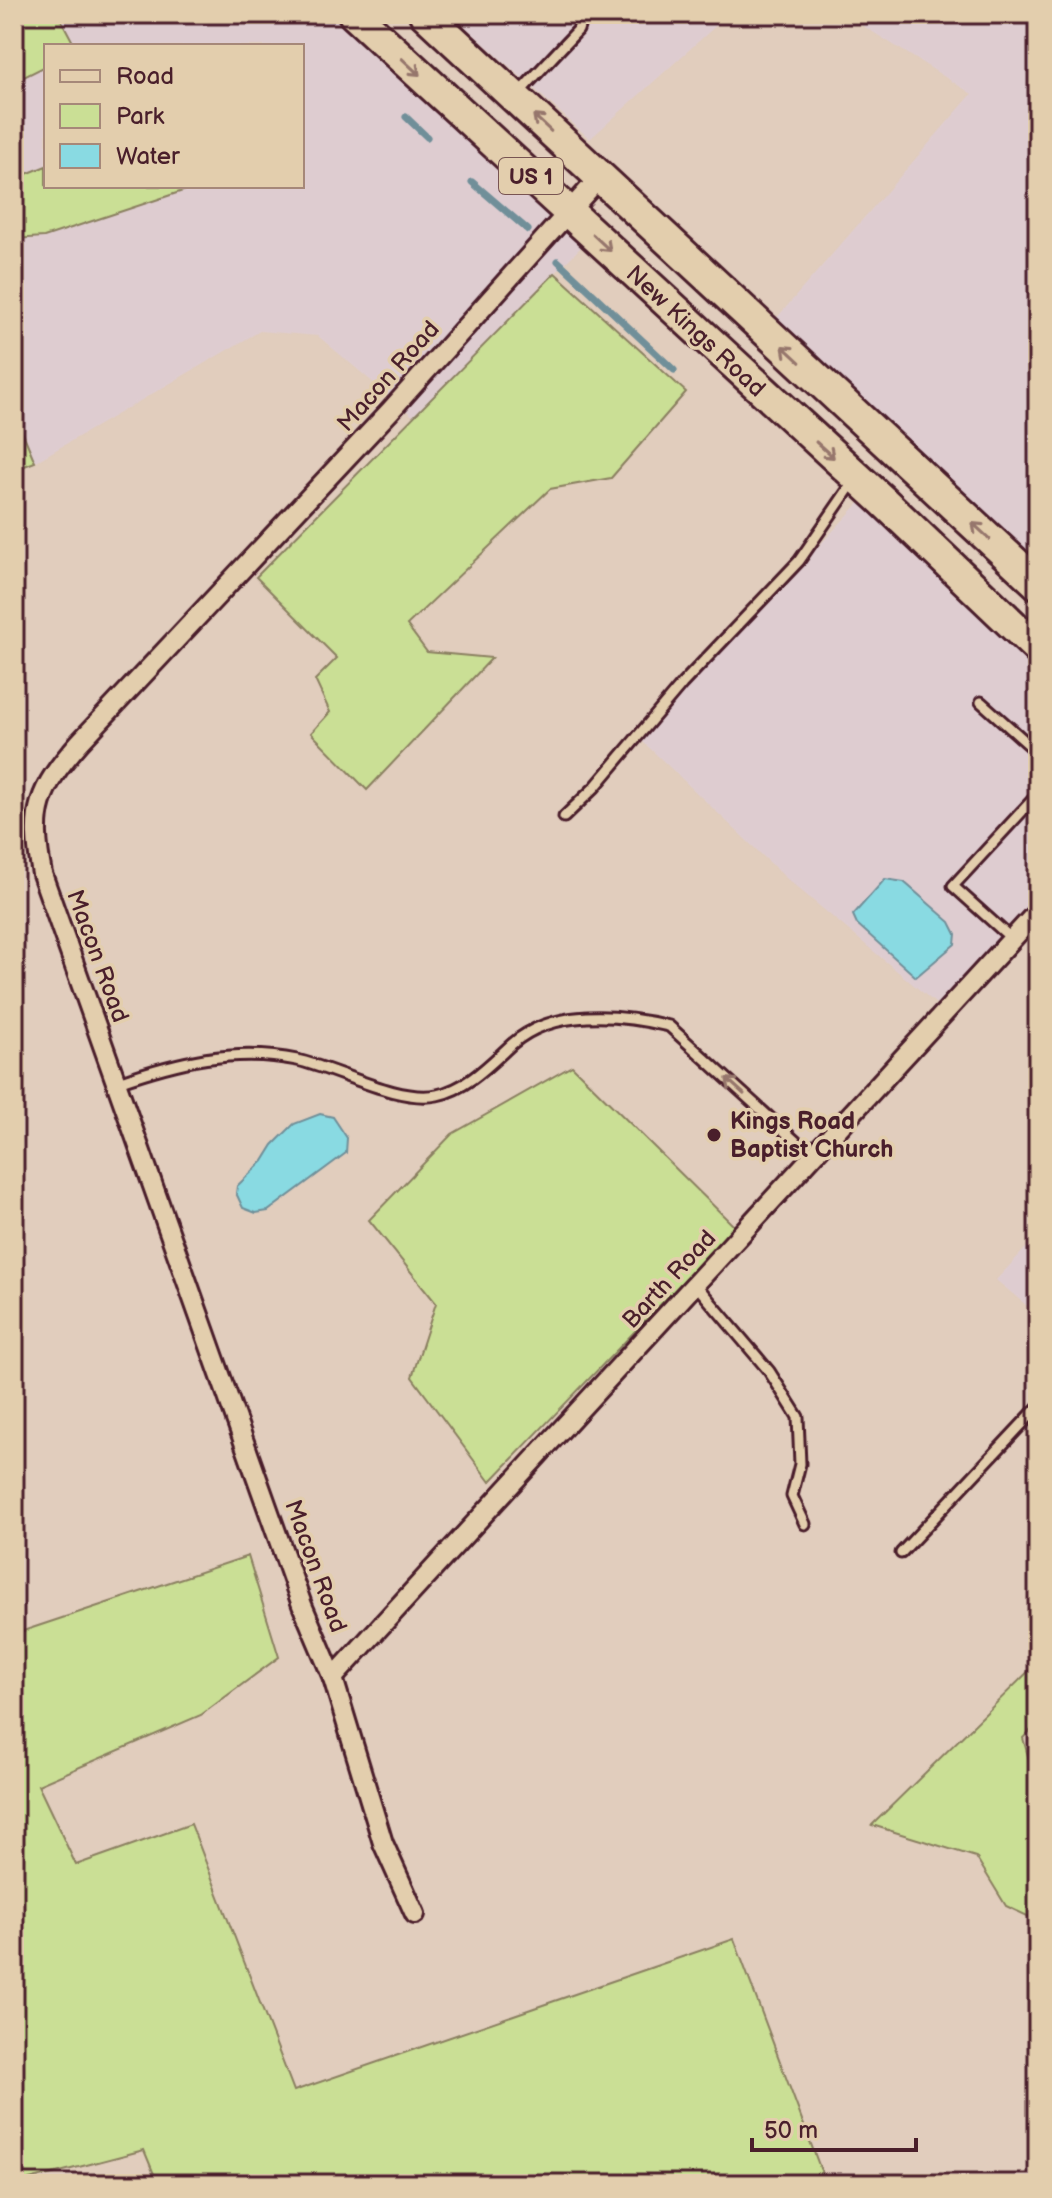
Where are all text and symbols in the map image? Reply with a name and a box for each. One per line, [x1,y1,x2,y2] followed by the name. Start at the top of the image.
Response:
[44,44,304,188] legend
[401,57,421,75] one-way arrow
[116,62,174,91] text: Road
[116,102,164,131] text: Park
[533,115,553,133] one-way arrow
[116,142,180,171] text: Water
[499,158,563,194] road number: US 1
[592,233,612,252] one-way arrow
[620,259,771,403] street label: New Kings Road
[331,315,446,438] street label: Macon Road
[781,345,801,363] one-way arrow
[815,441,835,459] one-way arrow
[971,521,991,540] one-way arrow
[60,886,135,1026] street label: Macon Road
[726,1078,746,1096] one-way arrow
[730,1107,893,1164] place label: Kings Road Baptist Church
[705,1126,723,1144] marker: Kings Road Baptist Church
[616,1224,722,1335] street label: Barth Road
[278,1496,353,1636] street label: Macon Road
[752,2102,916,2152] scale bar
[764,2116,818,2145] text: 50 m

